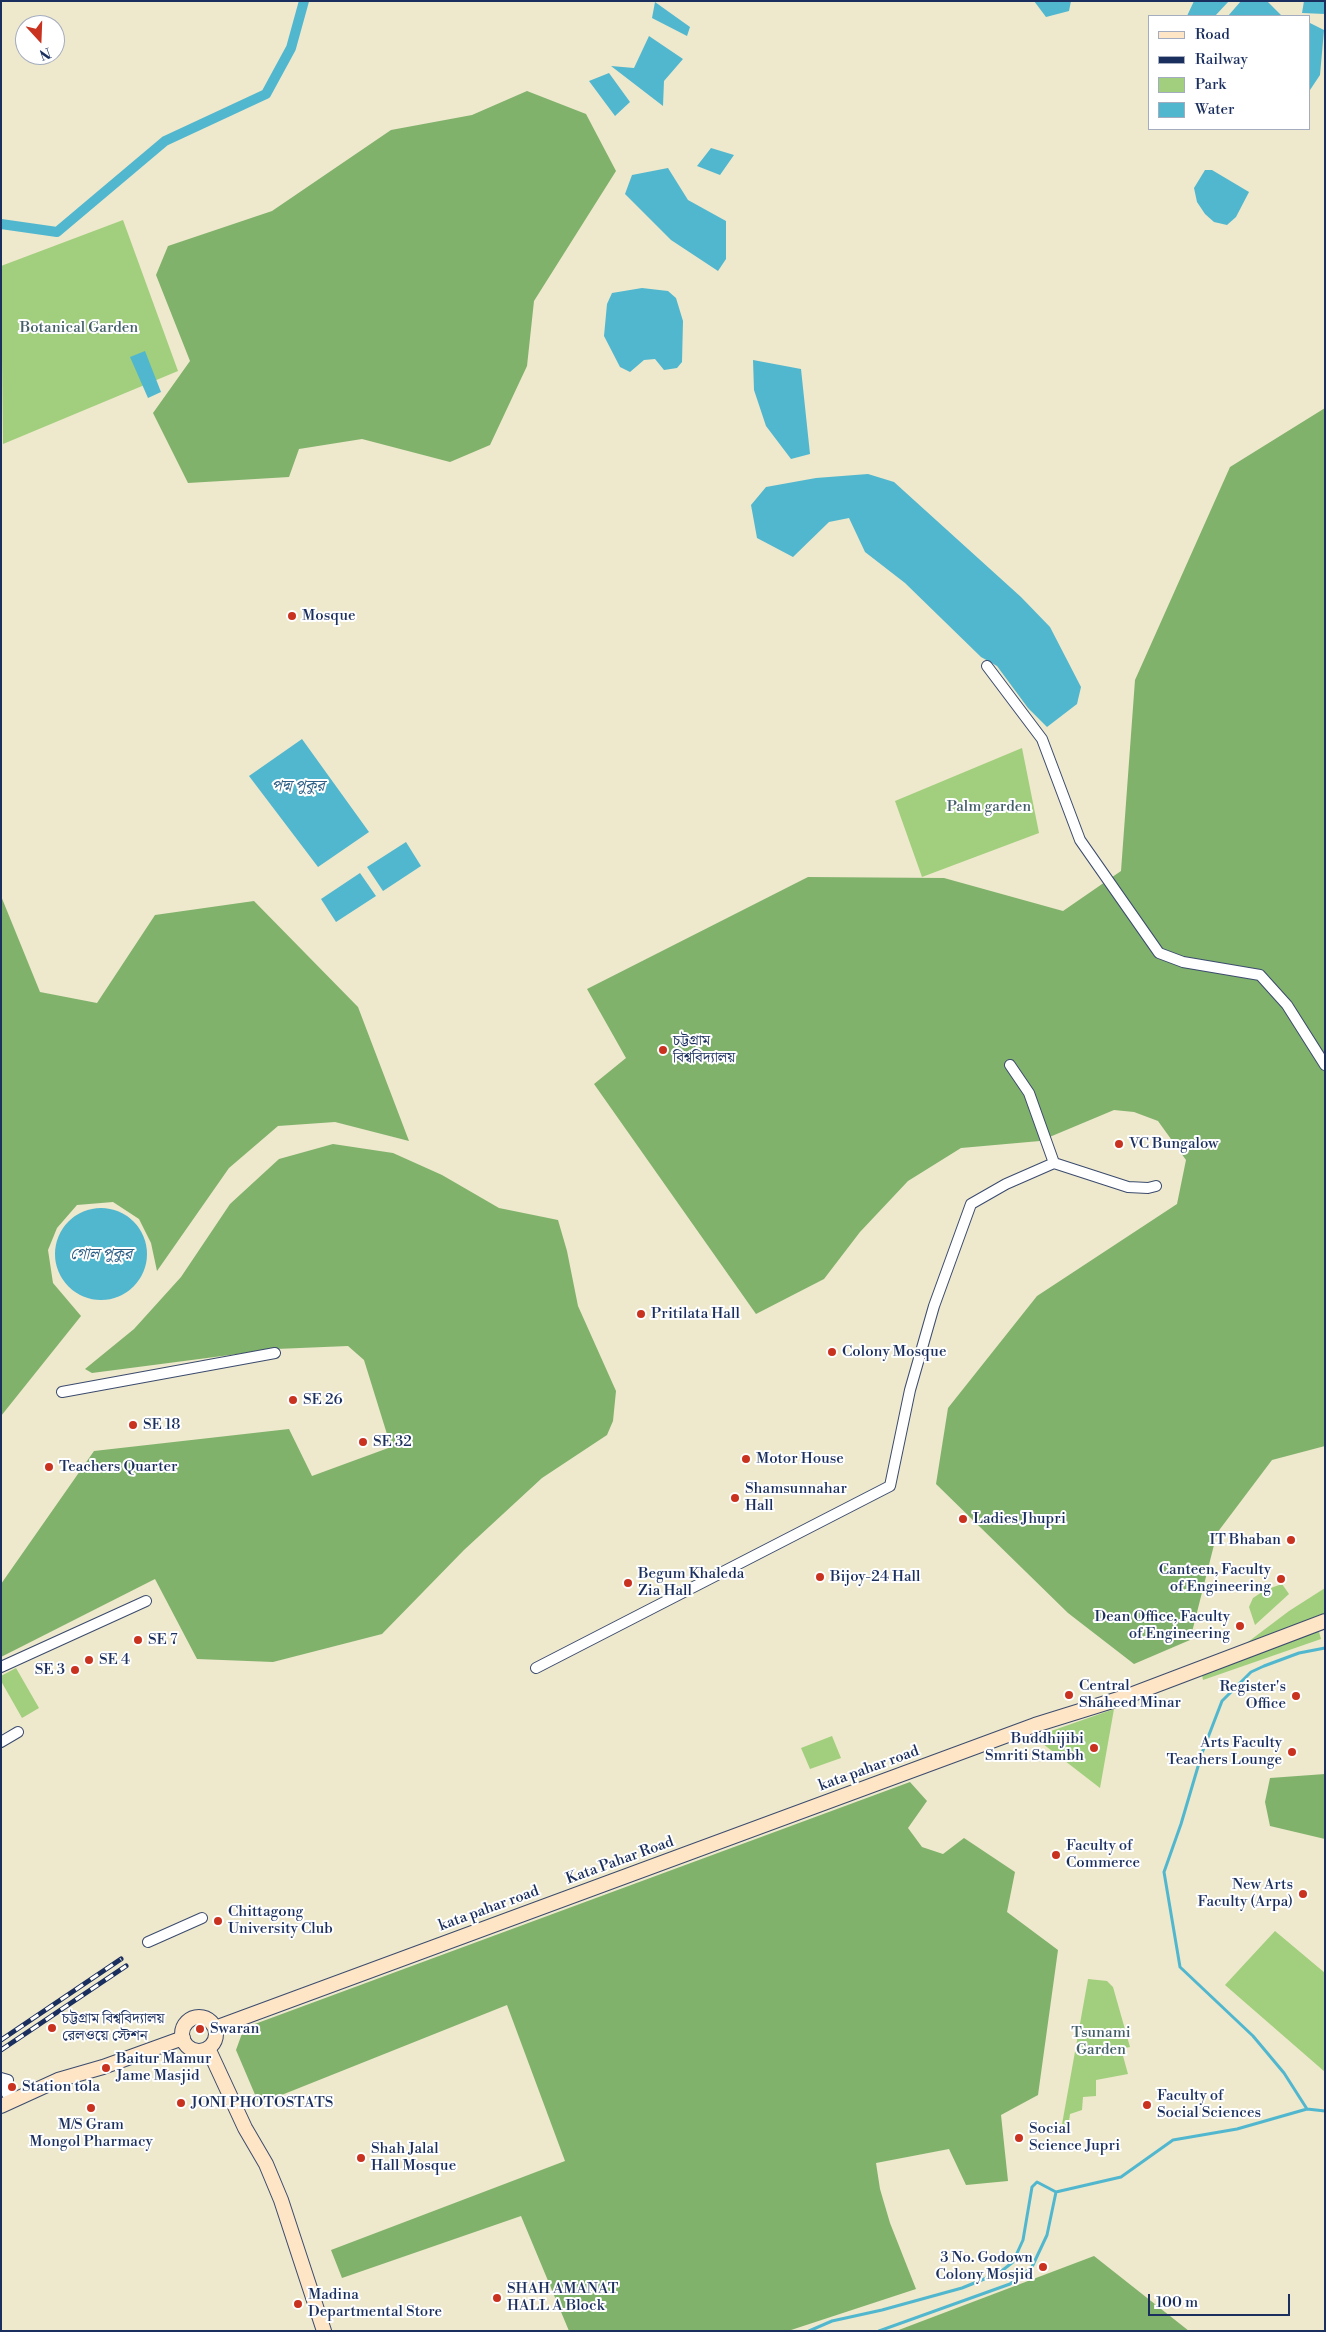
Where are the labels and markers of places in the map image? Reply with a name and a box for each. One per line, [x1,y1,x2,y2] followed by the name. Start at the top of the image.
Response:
[302,607,356,625] place label: Mosque
[286,610,298,622] marker: Mosque
[673,1032,735,1067] place label: চট্টগ্রাম বিশ্ববিদ্যালয়
[657,1044,669,1056] marker: চট্টগ্রাম বিশ্ববিদ্যালয়
[1129,1135,1218,1153] place label: VC Bungalow
[1113,1138,1125,1150] marker: VC Bungalow
[651,1305,740,1323] place label: Pritilata Hall
[635,1308,647,1320] marker: Pritilata Hall
[842,1343,946,1361] place label: Colony Mosque
[826,1346,838,1358] marker: Colony Mosque
[303,1391,343,1409] place label: SE 26
[287,1394,299,1406] marker: SE 26
[143,1416,180,1434] place label: SE 18
[127,1419,139,1431] marker: SE 18
[373,1433,412,1451] place label: SE 32
[357,1436,369,1448] marker: SE 32
[756,1450,844,1468] place label: Motor House
[740,1453,752,1465] marker: Motor House
[59,1458,177,1476] place label: Teachers Quarter
[43,1461,55,1473] marker: Teachers Quarter
[745,1480,847,1515] place label: Shamsunnahar Hall
[729,1492,741,1504] marker: Shamsunnahar Hall
[973,1510,1066,1528] place label: Ladies Jhupri
[957,1513,969,1525] marker: Ladies Jhupri
[1209,1531,1281,1549] place label: IT Bhaban
[1285,1534,1297,1546] marker: IT Bhaban
[1159,1561,1271,1596] place label: Canteen, Faculty of Engineering
[638,1565,744,1600] place label: Begum Khaleda Zia Hall
[830,1568,920,1586] place label: Bijoy-24 Hall
[814,1571,826,1583] marker: Bijoy-24 Hall
[1275,1573,1287,1585] marker: Canteen, Faculty of Engineering
[622,1577,634,1589] marker: Begum Khaleda Zia Hall
[1095,1608,1230,1643] place label: Dean Office, Faculty of Engineering
[1234,1620,1246,1632] marker: Dean Office, Faculty of Engineering
[148,1631,178,1649] place label: SE 7
[132,1634,144,1646] marker: SE 7
[99,1651,130,1669] place label: SE 4
[83,1654,95,1666] marker: SE 4
[35,1661,65,1679] place label: SE 3
[69,1664,81,1676] marker: SE 3
[1079,1677,1181,1712] place label: Central Shaheed Minar
[1220,1678,1286,1713] place label: Register's Office
[1063,1689,1075,1701] marker: Central Shaheed Minar
[1290,1690,1302,1702] marker: Register's Office
[985,1730,1084,1765] place label: Buddhijibi Smriti Stambh
[1167,1734,1282,1769] place label: Arts Faculty Teachers Lounge
[1088,1742,1100,1754] marker: Buddhijibi Smriti Stambh
[1286,1746,1298,1758] marker: Arts Faculty Teachers Lounge
[1066,1837,1140,1872] place label: Faculty of Commerce
[1050,1849,1062,1861] marker: Faculty of Commerce
[1198,1876,1293,1911] place label: New Arts Faculty (Arpa)
[1297,1888,1309,1900] marker: New Arts Faculty (Arpa)
[228,1903,333,1938] place label: Chittagong University Club
[212,1915,224,1927] marker: Chittagong University Club
[62,2010,164,2045] place label: চট্টগ্রাম বিশ্ববিদ্যালয় রেলওয়ে স্টেশন
[210,2020,259,2038] place label: Swaran
[46,2022,58,2034] marker: চট্টগ্রাম বিশ্ববিদ্যালয় রেলওয়ে স্টেশন
[194,2023,206,2035] marker: Swaran
[116,2050,211,2085] place label: Baitur Mamur Jame Masjid
[100,2062,112,2074] marker: Baitur Mamur Jame Masjid
[22,2078,100,2096] place label: Station tola
[6,2081,18,2093] marker: Station tola
[1157,2087,1261,2122] place label: Faculty of Social Sciences
[191,2094,333,2112] place label: JONI PHOTOSTATS
[175,2097,187,2109] marker: JONI PHOTOSTATS
[1141,2099,1153,2111] marker: Faculty of Social Sciences
[85,2102,97,2114] marker: M/S Gram Mongol Pharmacy
[29,2116,153,2151] place label: M/S Gram Mongol Pharmacy
[1029,2120,1120,2155] place label: Social Science Jupri
[1013,2132,1025,2144] marker: Social Science Jupri
[371,2140,456,2175] place label: Shah Jalal Hall Mosque
[355,2152,367,2164] marker: Shah Jalal Hall Mosque
[936,2249,1033,2284] place label: 3 No. Godown Colony Mosjid
[1037,2261,1049,2273] marker: 3 No. Godown Colony Mosjid
[507,2280,618,2315] place label: SHAH AMANAT HALL A Block
[308,2286,442,2321] place label: Madina Departmental Store
[491,2292,503,2304] marker: SHAH AMANAT HALL A Block
[292,2298,304,2310] marker: Madina Departmental Store

